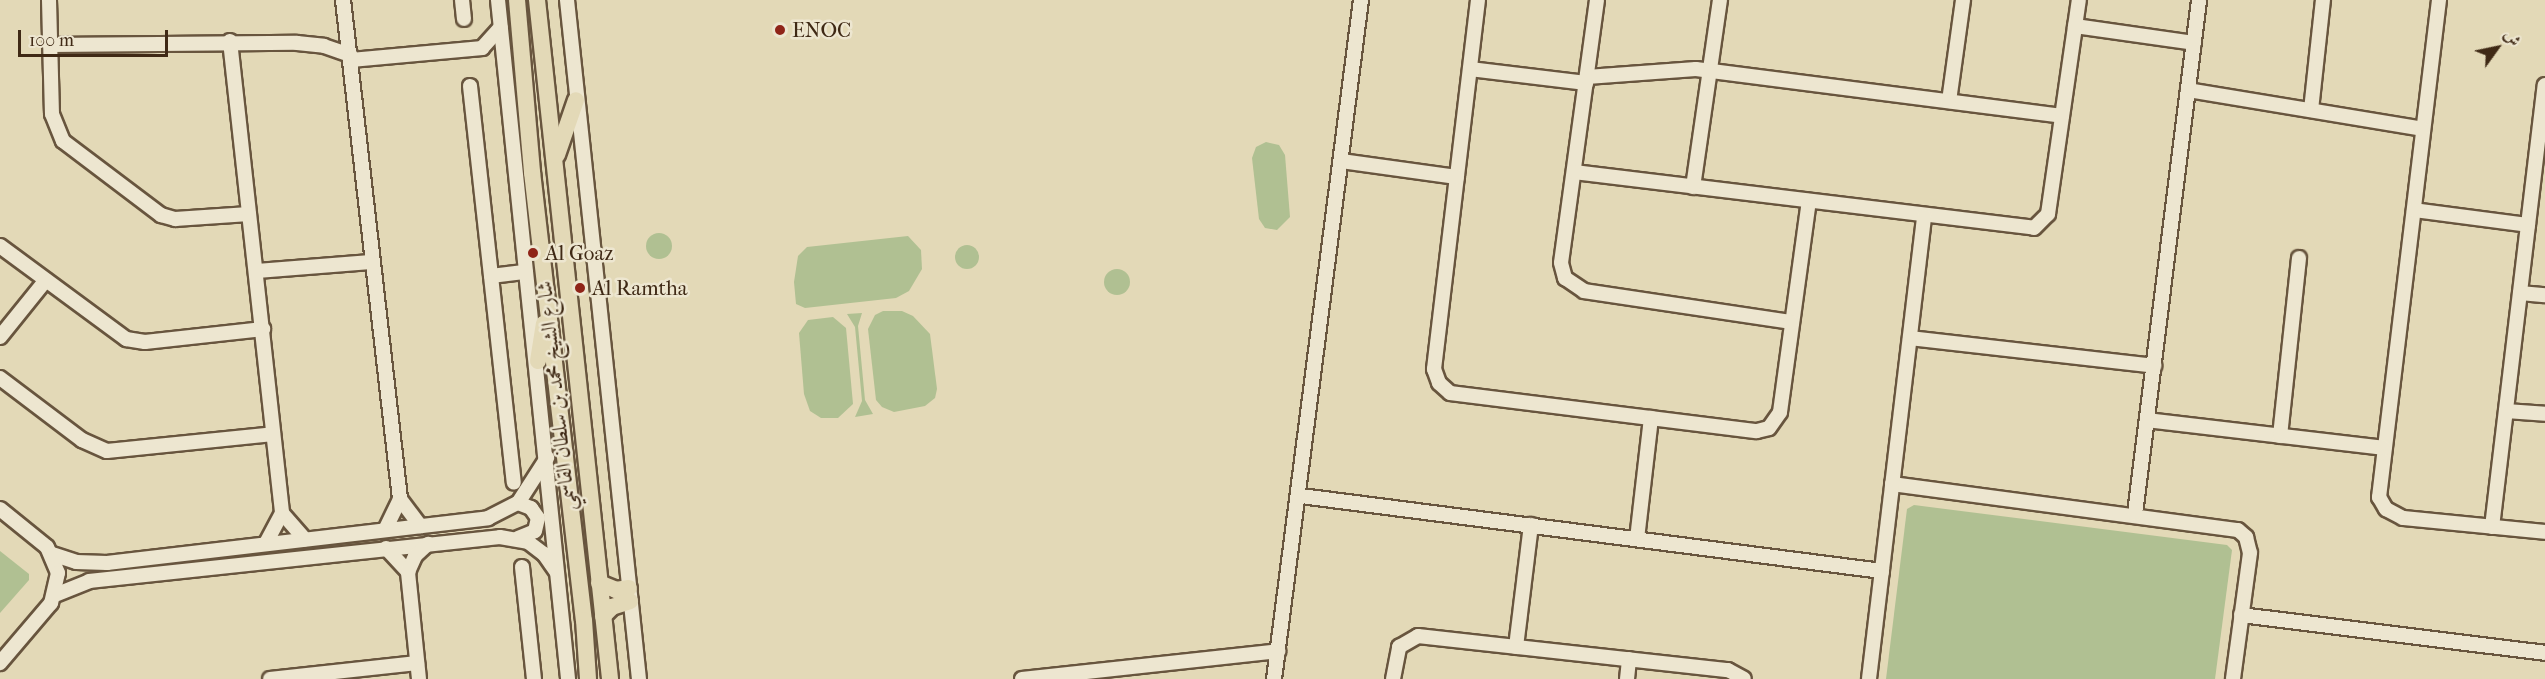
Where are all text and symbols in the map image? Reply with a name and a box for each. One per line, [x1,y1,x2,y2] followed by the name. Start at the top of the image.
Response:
[792,17,851,43] place label: ENOC
[21,18,171,56] scale bar
[2467,18,2527,78] north arrow
[773,23,787,37] marker: ENOC
[2500,26,2525,50] text: ش
[29,30,74,51] text: 100 m
[545,240,613,266] place label: Al Goaz
[526,246,540,260] marker: Al Goaz
[592,275,688,301] place label: Al Ramtha
[531,280,581,512] street label: شارع الشيخ محمد بن سلطان القاسمي
[573,281,587,295] marker: Al Ramtha

